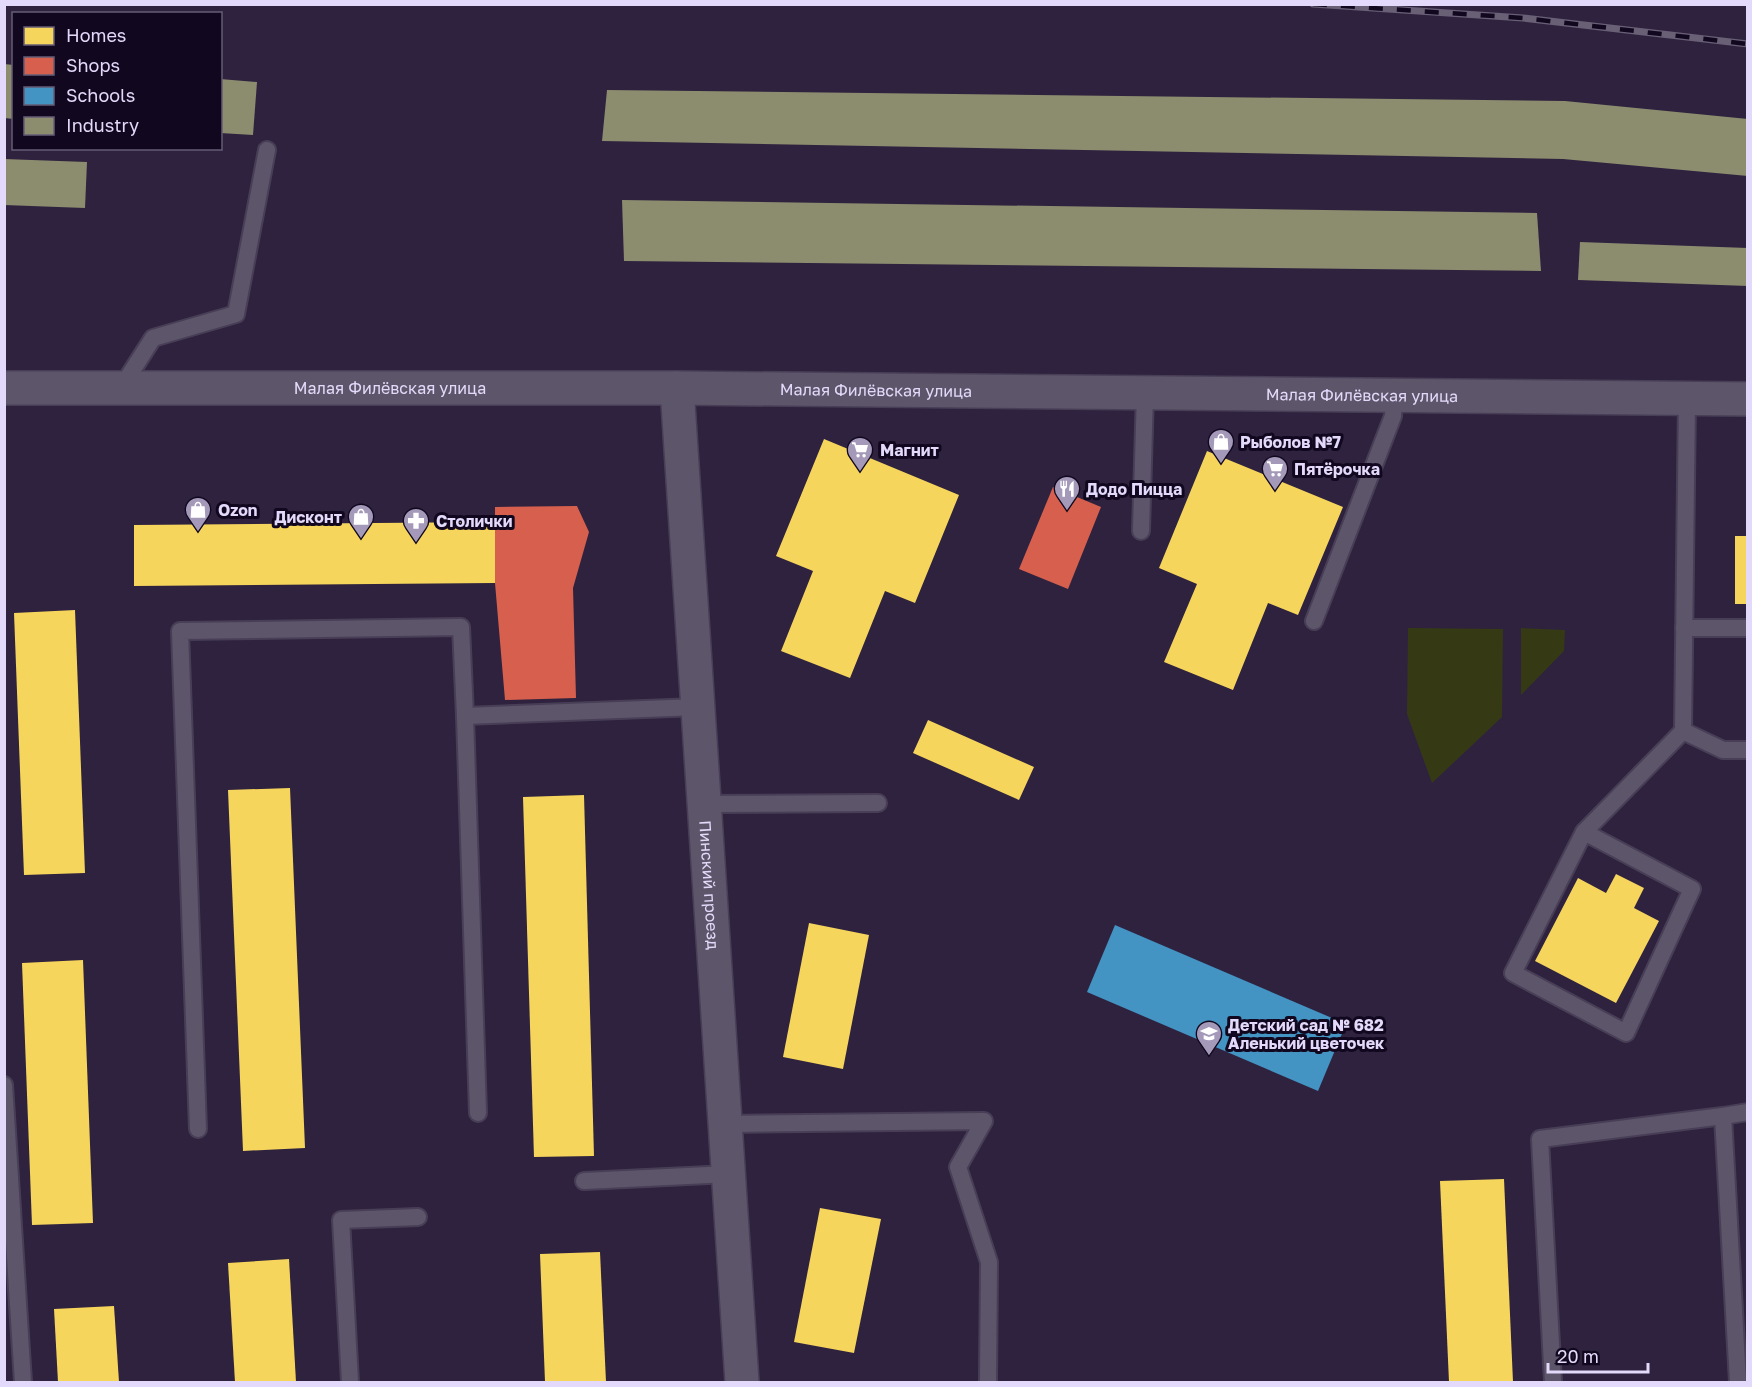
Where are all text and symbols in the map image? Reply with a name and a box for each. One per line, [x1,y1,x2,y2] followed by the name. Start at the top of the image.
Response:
[12,12,222,150] legend
[66,24,126,46] text: Homes
[66,54,120,76] text: Shops
[66,84,135,106] text: Schools
[66,114,139,136] text: Industry
[294,378,486,398] street label: Малая Филёвская улица
[780,379,972,401] street label: Малая Филёвская улица
[1266,384,1458,406] street label: Малая Филёвская улица
[1206,427,1236,465] shop icon: Рыболов №7
[1240,432,1341,452] place label: Рыболов №7
[845,435,875,473] supermarket icon: Магнит
[880,440,939,460] place label: Магнит
[1260,454,1290,492] supermarket icon: Пятёрочка
[1294,459,1380,479] place label: Пятёрочка
[1052,474,1082,512] restaurant icon: Додо Пицца
[1086,479,1182,499] place label: Додо Пицца
[183,495,213,533] shop icon: Ozon
[218,500,258,520] place label: Ozon
[346,502,376,540] shop icon: Дисконт
[401,506,431,544] pharmacy icon: Столички
[274,507,342,527] place label: Дисконт
[436,511,513,531] place label: Столички
[695,820,724,950] street label: Пинский проезд
[1228,1015,1385,1053] place label: Детский сад № 682 Аленький цветочек
[1194,1019,1224,1057] school or university icon: Детский сад № 682 Аленький цветочек
[1548,1336,1648,1374] scale bar
[1557,1345,1599,1367] text: 20 m

